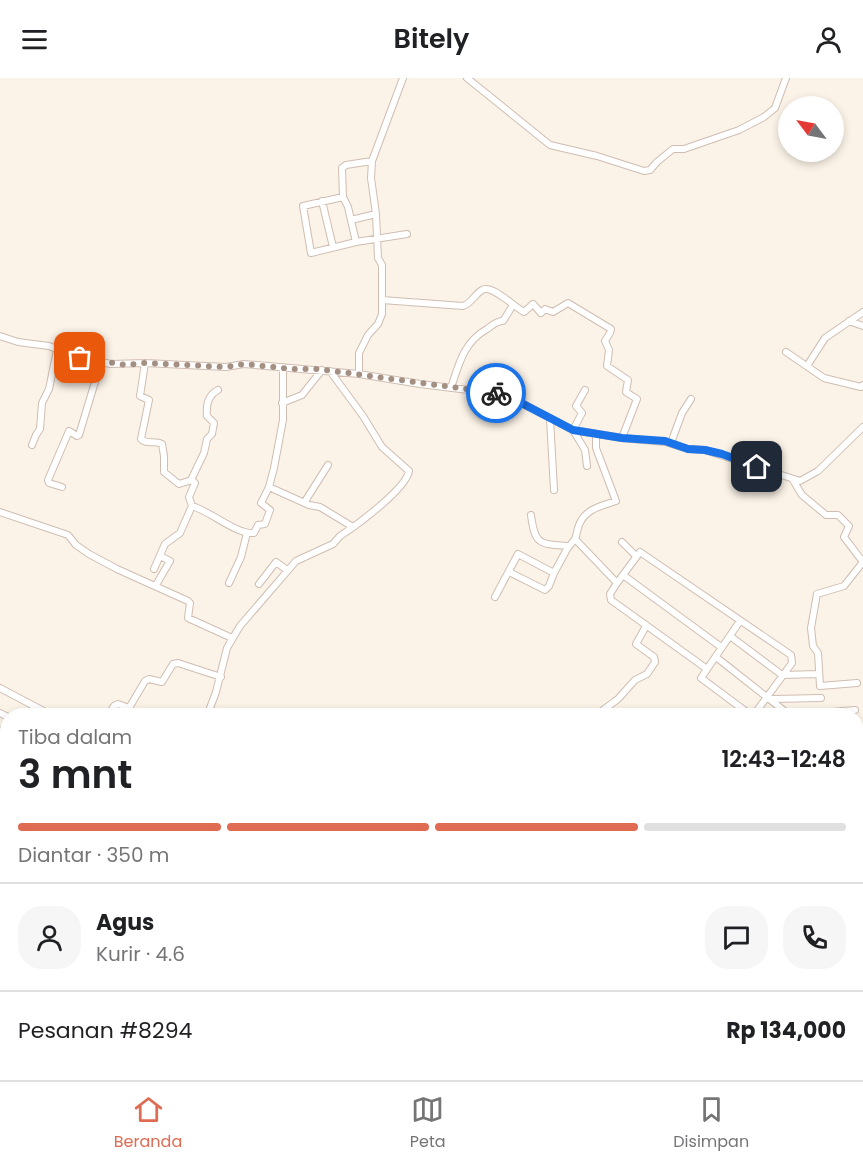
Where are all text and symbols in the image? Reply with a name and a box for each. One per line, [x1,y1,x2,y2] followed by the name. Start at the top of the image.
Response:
[394,20,469,57] text: Bitely
[18,23,51,56] icon: menu
[812,23,845,56] icon: person
[778,96,844,162] north arrow
[778,96,844,162] map controls
[54,332,105,383] pin
[63,341,96,374] icon: bag
[466,363,526,423] courier
[480,377,513,410] icon: bike
[731,441,782,492] pin
[740,450,773,483] icon: home
[18,723,132,751] text: Tiba dalam
[721,744,846,775] text: 12:43–12:48
[18,747,132,802] text: 3 mnt
[18,841,169,869] text: Diantar · 350 m
[18,906,81,969] button: person
[705,906,768,969] button: chat
[783,906,846,969] button: phone
[96,907,154,938] text: Agus
[96,940,185,968] text: Kurir · 4.6
[18,1015,192,1046] text: Pesanan #8294
[726,1015,846,1046] text: Rp 134,000
[114,1093,182,1154] tab: Beranda
[410,1093,446,1154] tab: Peta
[673,1093,749,1154] tab: Disimpan

